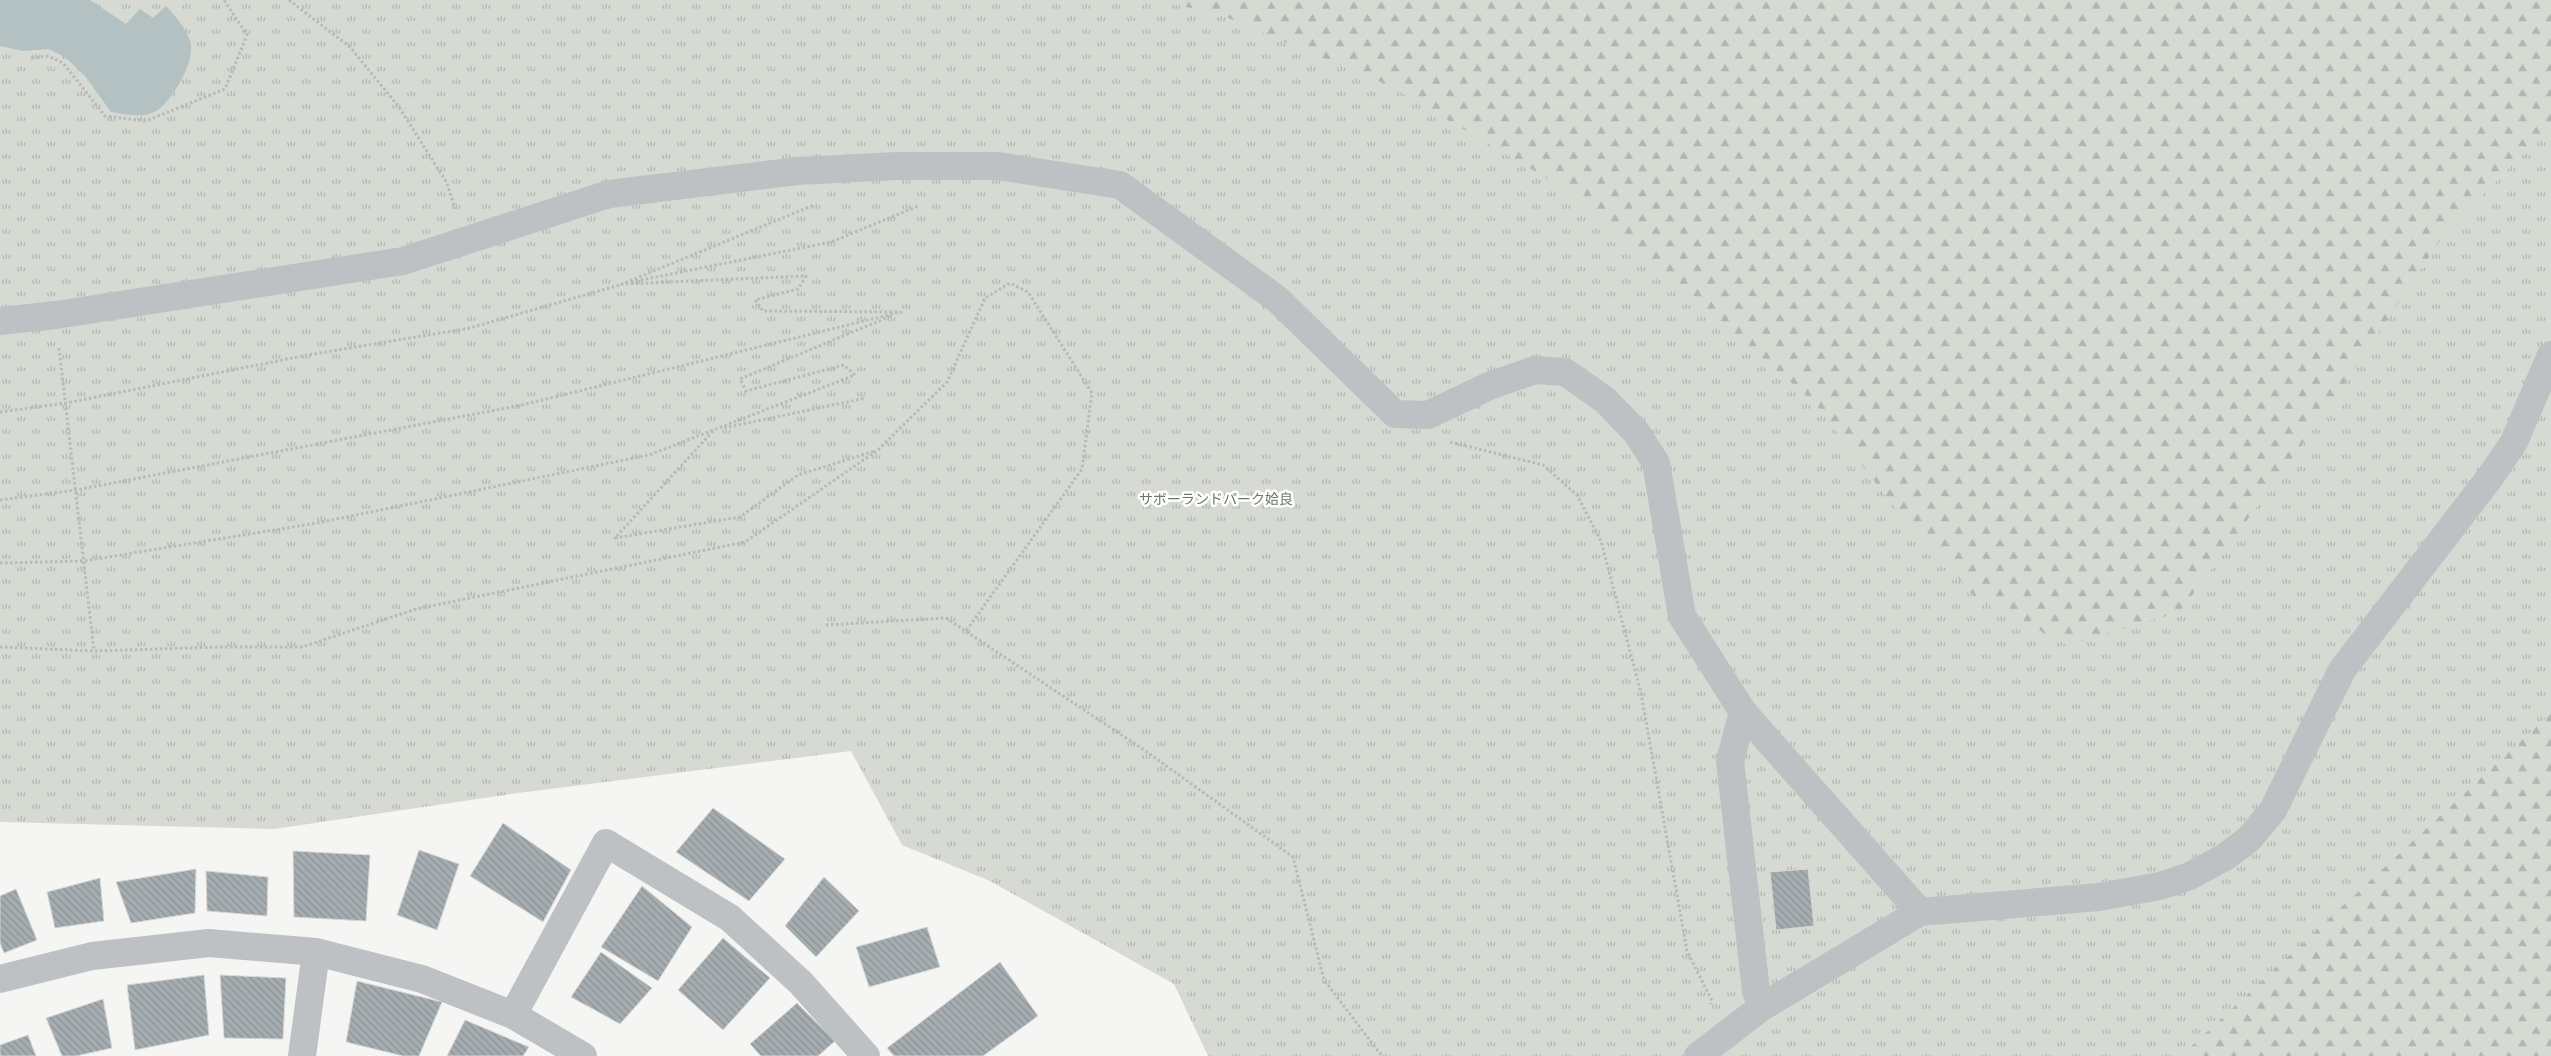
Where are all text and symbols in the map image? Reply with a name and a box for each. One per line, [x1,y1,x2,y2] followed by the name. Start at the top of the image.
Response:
[1139,489,1293,509] park label: サボーランドパーク姶良

